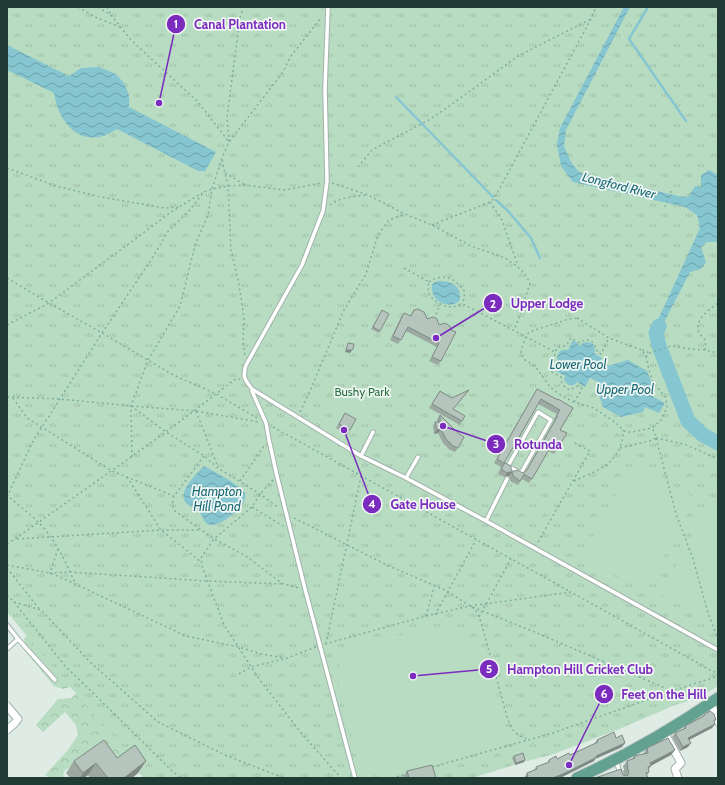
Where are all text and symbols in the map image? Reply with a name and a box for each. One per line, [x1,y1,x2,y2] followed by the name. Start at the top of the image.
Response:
[166,11,294,36] callout: Canal Plantation
[174,16,178,31] text: 1
[194,16,286,32] text: Canal Plantation
[581,168,658,202] water label: Longford River
[483,291,591,316] callout: Upper Lodge
[511,295,583,311] text: Upper Lodge
[490,296,496,311] text: 2
[550,356,606,372] water label: Lower Pool
[596,381,654,397] water label: Upper Pool
[334,384,390,399] park label: Bushy Park
[486,431,570,456] callout: Rotunda
[493,436,499,451] text: 3
[514,436,562,452] text: Rotunda
[192,483,242,514] water label: Hampton Hill Pond
[362,492,463,517] callout: Gate House
[368,496,376,511] text: 4
[390,496,456,512] text: Gate House
[479,657,661,682] callout: Hampton Hill Cricket Club
[486,661,492,676] text: 5
[507,661,654,677] text: Hampton Hill Cricket Club
[594,682,715,707] callout: Feet on the Hill
[601,686,608,701] text: 6
[621,686,707,702] text: Feet on the Hill

